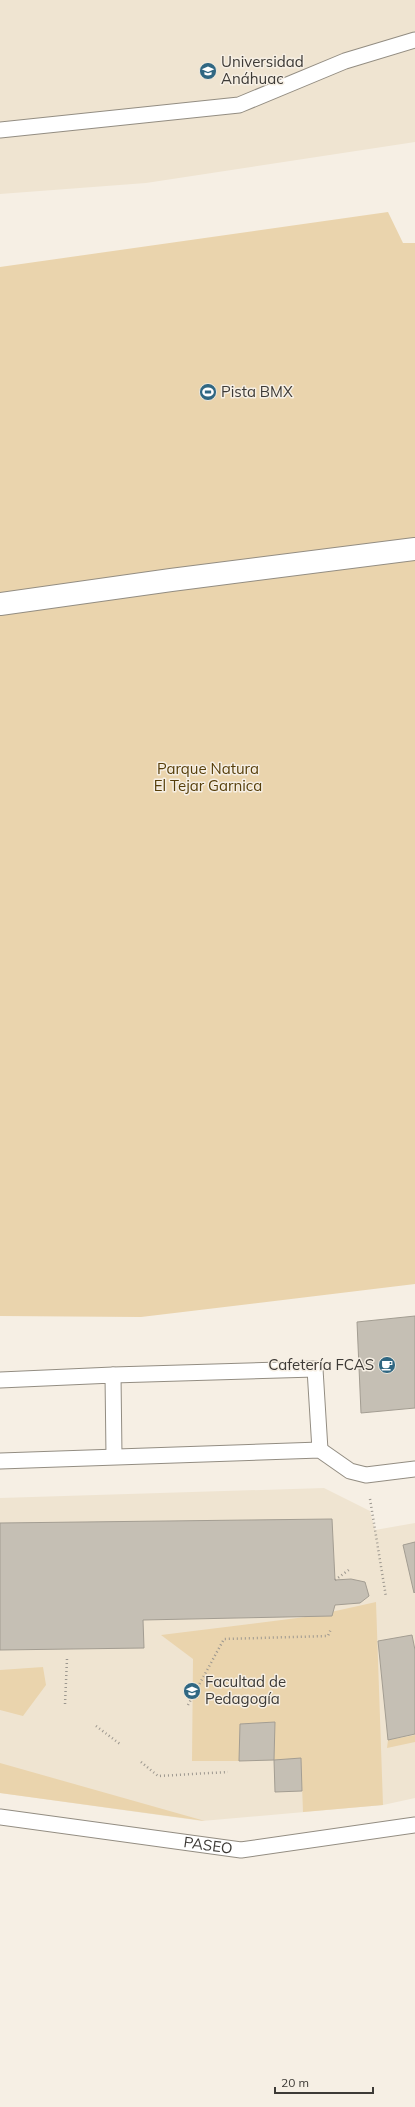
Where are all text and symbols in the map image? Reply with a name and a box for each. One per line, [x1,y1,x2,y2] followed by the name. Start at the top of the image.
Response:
[221,52,304,88] place label: Universidad Anáhuac
[198,61,218,81] school or university icon: Universidad Anáhuac
[198,382,218,402] sports icon: Pista BMX
[221,382,293,401] place label: Pista BMX
[154,759,262,795] park label: Parque Natura El Tejar Garnica
[268,1355,374,1374] place label: Cafetería FCAS
[377,1355,397,1375] cafe icon: Cafetería FCAS
[205,1672,286,1708] place label: Facultad de Pedagogía
[182,1681,202,1701] school or university icon: Facultad de Pedagogía
[182,1832,234,1858] street label: PASEO
[275,2069,373,2095] scale bar
[281,2075,309,2090] text: 20 m

